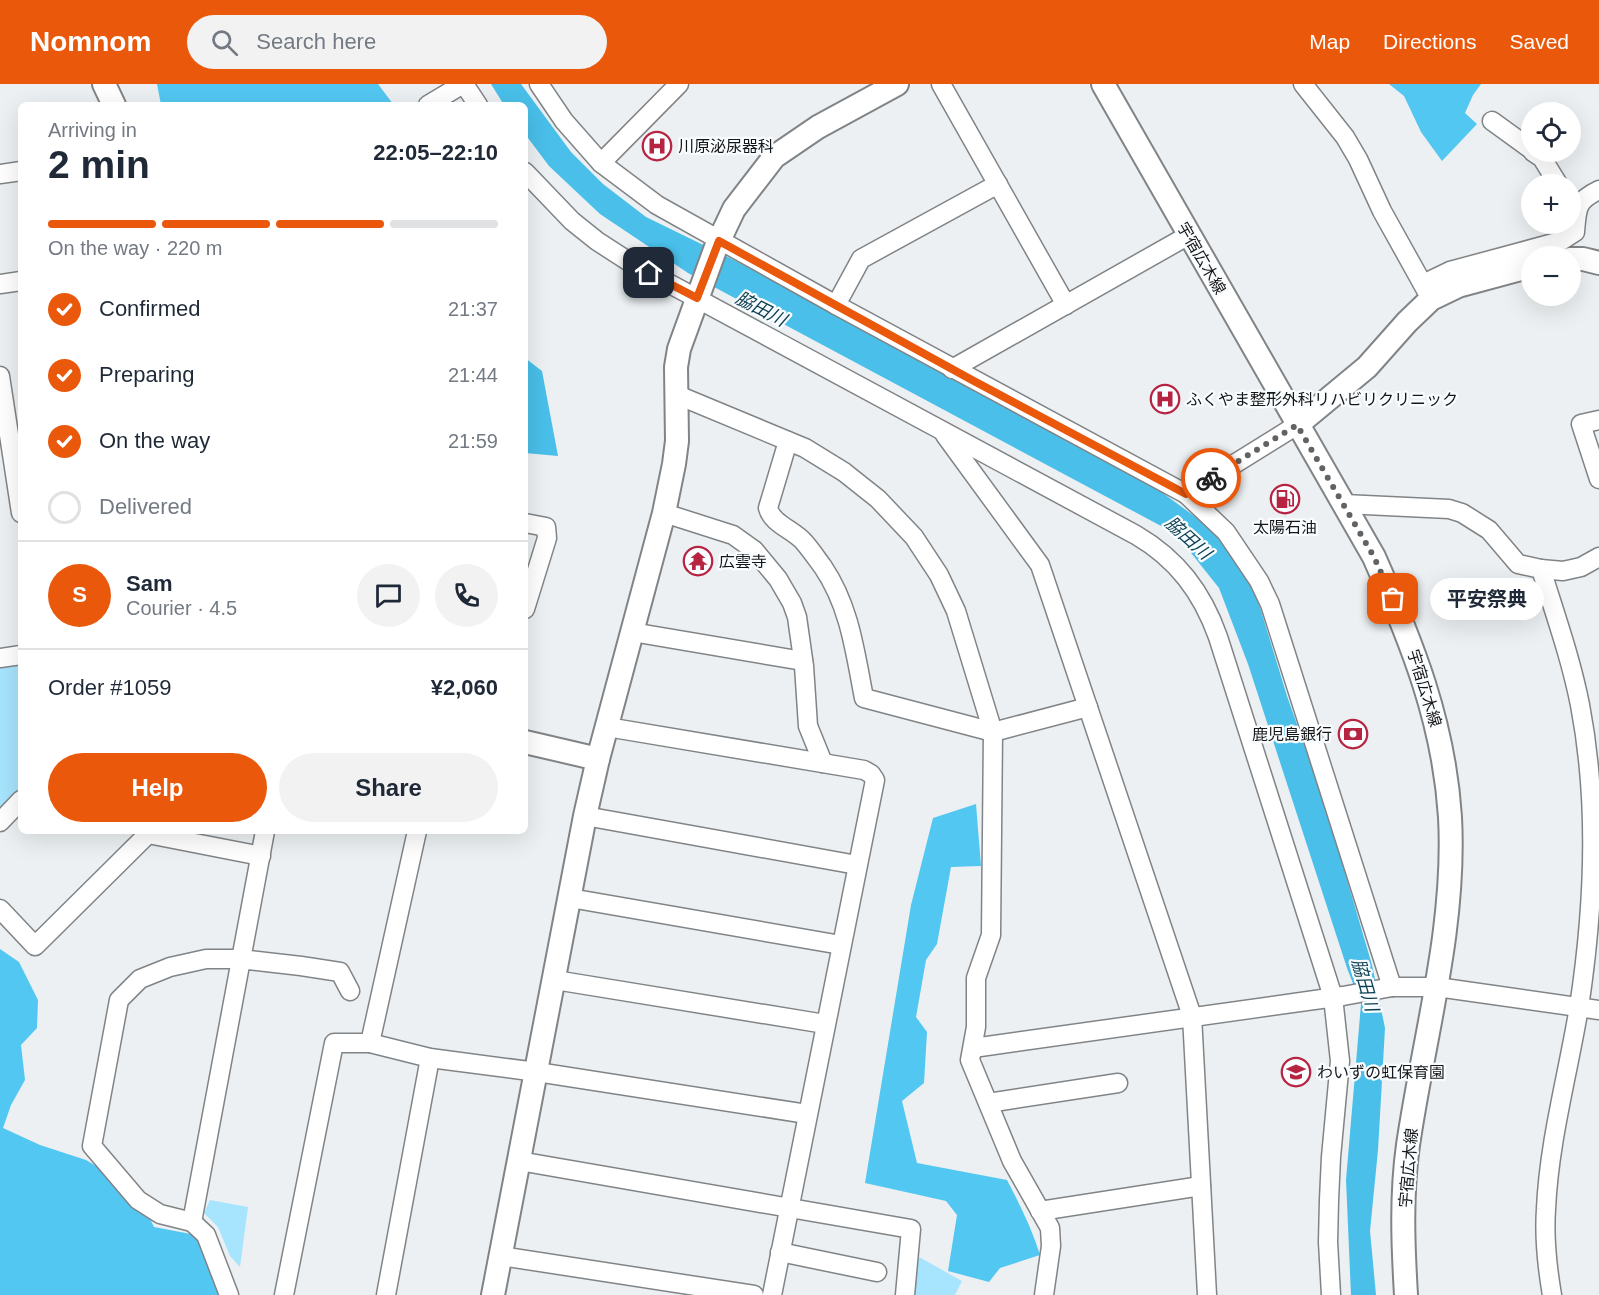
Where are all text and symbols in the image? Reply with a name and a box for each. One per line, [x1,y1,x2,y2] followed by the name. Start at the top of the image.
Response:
[187,15,607,69] search box
[30,26,151,57] text: Nomnom
[208,26,241,59] icon: search
[256,29,376,54] text: Search here
[1309,30,1350,53] text: Map
[1383,30,1476,53] text: Directions
[1509,30,1569,53] text: Saved
[1521,102,1581,306] map controls
[1521,102,1581,162] button: locate
[48,119,137,141] text: Arriving in
[641,130,673,162] hospital icon: 川原泌尿器科
[678,138,774,155] place label: 川原泌尿器科
[373,140,498,165] text: 22:05–22:10
[48,143,150,186] text: 2 min
[1521,174,1581,234] button: +
[1174,219,1229,297] street label: 宇宿広木線
[48,237,223,259] text: On the way · 220 m
[1521,246,1581,306] button: −
[623,247,674,298] pin
[632,256,665,289] icon: home
[732,288,791,331] water label: 脇田川
[48,293,81,326] icon: check
[99,296,200,321] text: Confirmed
[448,298,498,320] text: 21:37
[48,359,81,392] icon: check
[99,362,194,387] text: Preparing
[448,364,498,386] text: 21:44
[1149,383,1181,415] hospital icon: ふくやま整形外科リハビリクリニック
[1186,391,1458,408] place label: ふくやま整形外科リハビリクリニック
[48,425,81,458] icon: check
[99,428,210,453] text: On the way
[448,430,498,452] text: 21:59
[1181,448,1241,508] courier
[1195,462,1228,495] icon: bike
[1269,483,1301,515] fuel station icon: 太陽石油
[99,494,192,519] text: Delivered
[1161,513,1216,565] water label: 脇田川
[1253,519,1317,536] place label: 太陽石油
[682,545,714,577] temple icon: 広雲寺
[719,553,767,570] place label: 広雲寺
[357,564,420,627] button: chat
[435,564,498,627] button: phone
[126,571,172,596] text: Sam
[1367,573,1418,624] pin
[1429,578,1543,620] callout: 平安祭典
[72,582,87,607] text: S
[1376,582,1409,615] icon: bag
[1447,588,1527,610] text: 平安祭典
[126,597,237,619] text: Courier · 4.5
[1405,647,1444,729] street label: 宇宿広木線
[48,675,172,700] text: Order #1059
[431,675,498,700] text: ¥2,060
[1337,718,1369,750] bank icon: 鹿児島銀行
[1252,726,1332,743] place label: 鹿児島銀行
[48,753,267,822] button: Help
[279,753,498,822] button: Share
[1348,956,1383,1016] water label: 脇田川
[1280,1056,1312,1088] school or university icon: わいずの虹保育園
[1317,1064,1445,1081] place label: わいずの虹保育園
[1397,1127,1420,1209] street label: 宇宿広木線

